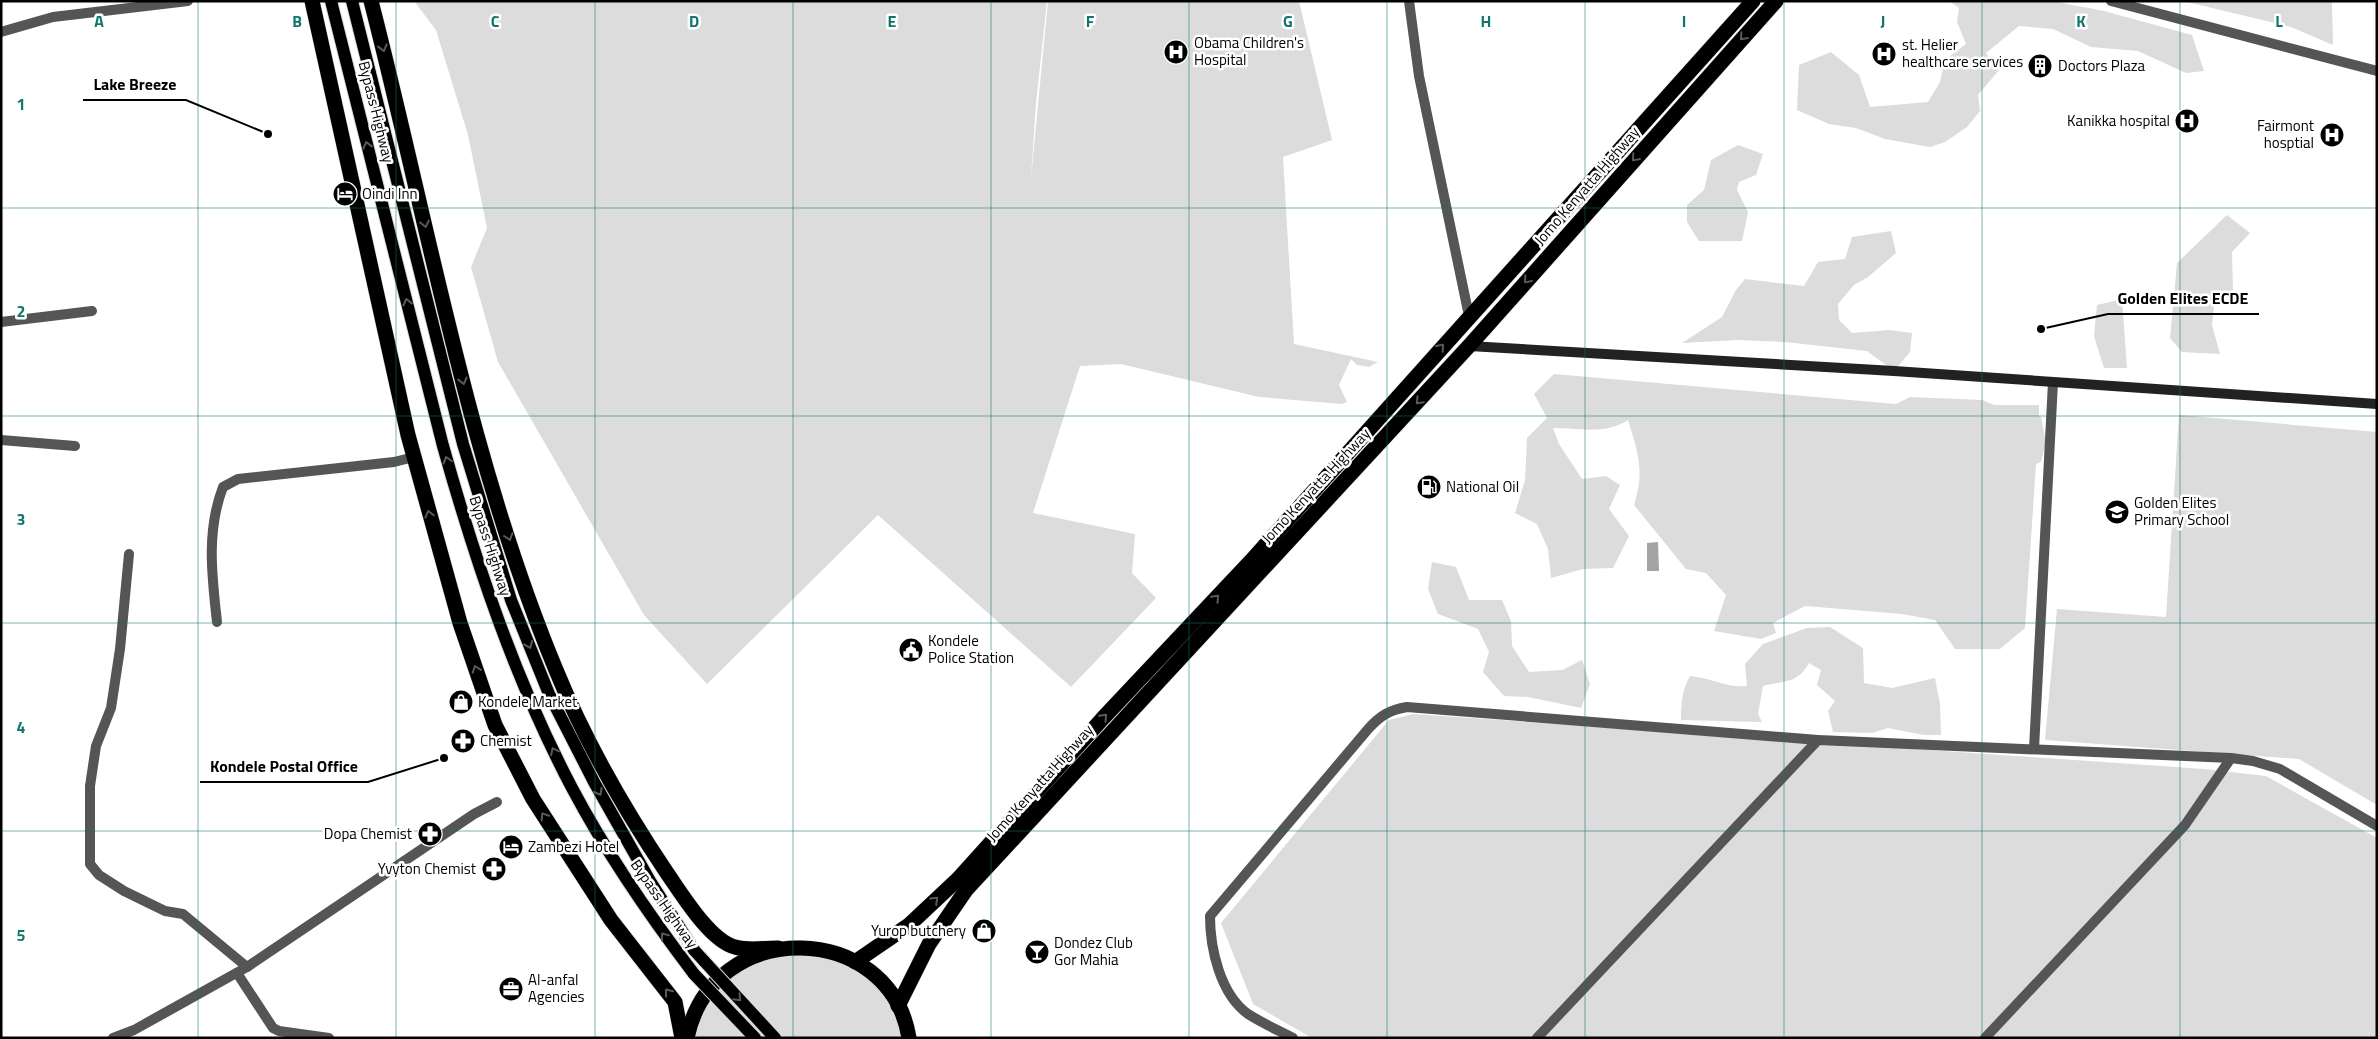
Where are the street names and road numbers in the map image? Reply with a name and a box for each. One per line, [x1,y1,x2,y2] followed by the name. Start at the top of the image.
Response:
[353,59,400,165] street label: Bypass Highway
[1528,121,1645,250] street label: Jomo Kenyatta Highway
[1256,423,1376,549] street label: Jomo Kenyatta Highway
[463,493,518,599] street label: Bypass Highway
[981,719,1099,846] street label: Jomo Kenyatta Highway
[625,854,704,953] street label: Bypass Highway

